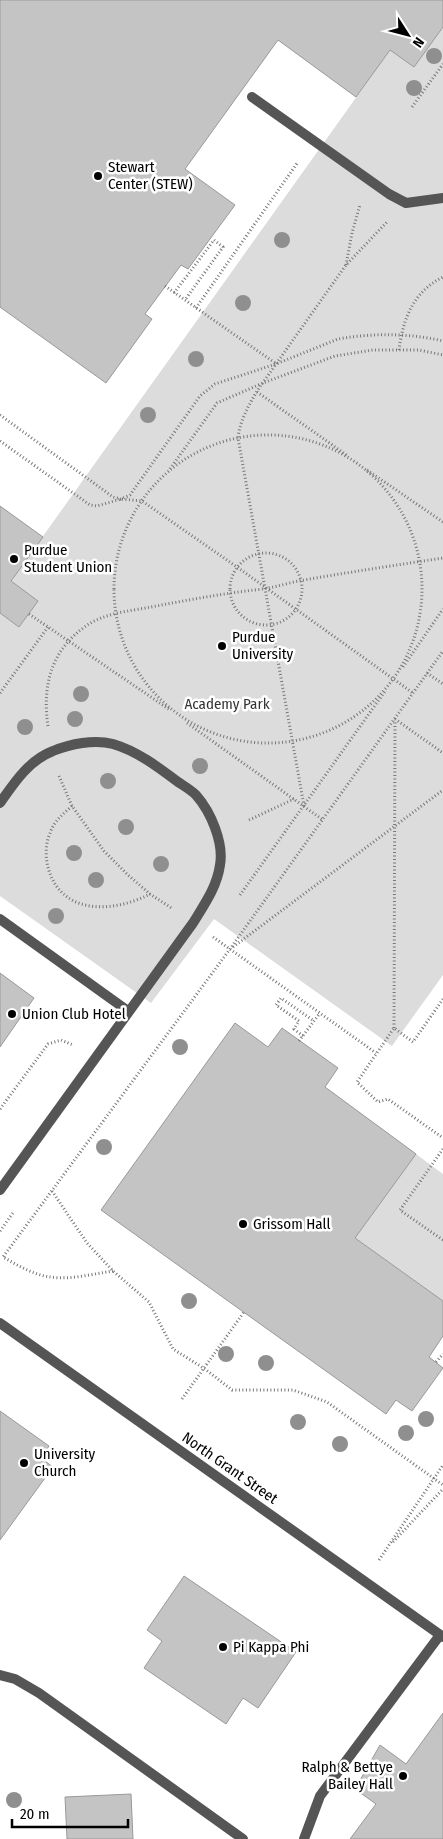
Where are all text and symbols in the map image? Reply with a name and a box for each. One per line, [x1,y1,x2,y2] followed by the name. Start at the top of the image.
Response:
[383,10,433,60] north arrow
[409,34,427,51] text: N
[108,158,193,193] place label: Stewart Center (STEW)
[92,170,104,182] marker: Stewart Center (STEW)
[24,541,112,576] place label: Purdue Student Union
[8,553,20,565] marker: Purdue Student Union
[232,628,294,663] place label: Purdue University
[216,640,228,652] marker: Purdue University
[184,695,270,713] park label: Academy Park
[22,1005,126,1023] place label: Union Club Hotel
[6,1008,18,1020] marker: Union Club Hotel
[253,1215,330,1233] place label: Grissom Hall
[237,1218,249,1230] marker: Grissom Hall
[179,1428,281,1508] street label: North Grant Street
[34,1445,96,1480] place label: University Church
[18,1457,30,1469] marker: University Church
[233,1638,309,1656] place label: Pi Kappa Phi
[217,1641,229,1653] marker: Pi Kappa Phi
[301,1758,393,1793] place label: Ralph & Bettye Bailey Hall
[397,1770,409,1782] marker: Ralph & Bettye Bailey Hall
[12,1796,129,1828] scale bar
[20,1805,50,1823] text: 20 m

